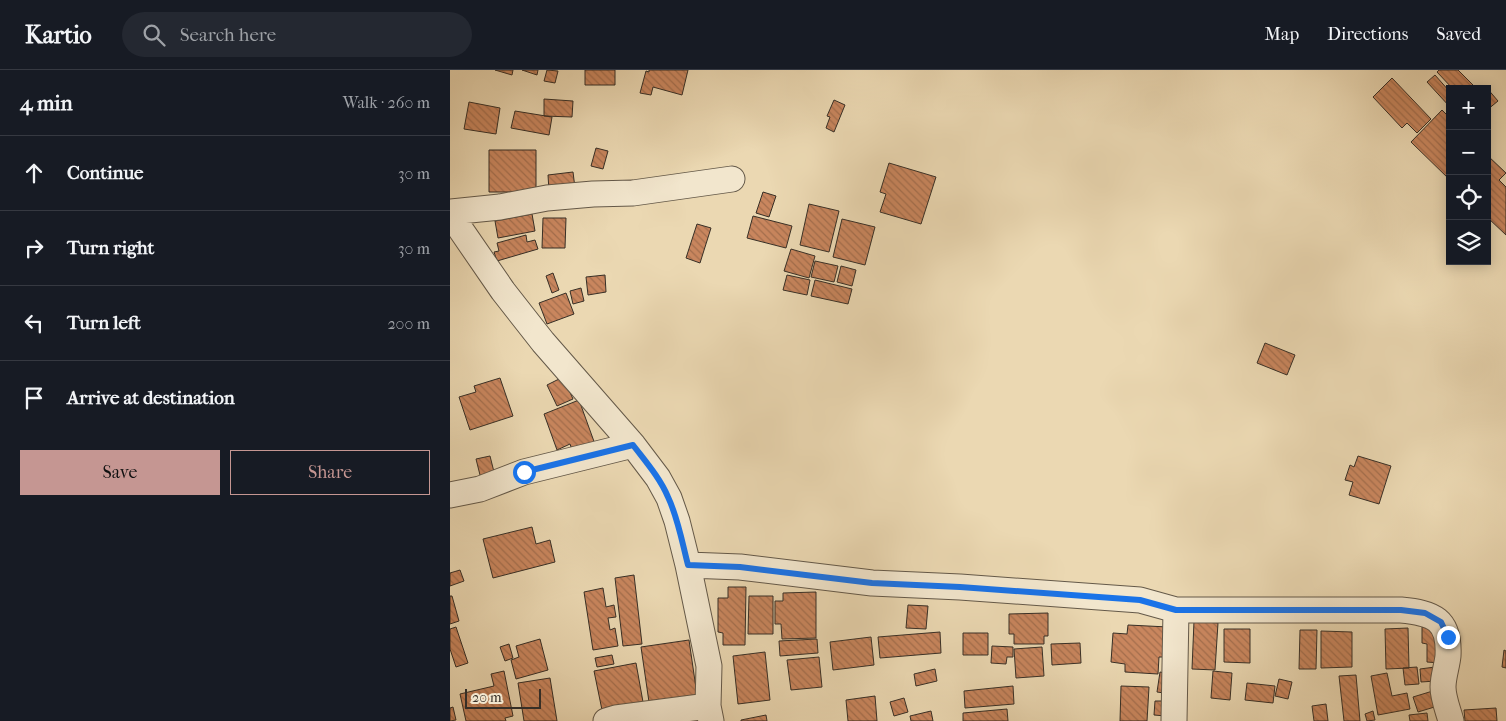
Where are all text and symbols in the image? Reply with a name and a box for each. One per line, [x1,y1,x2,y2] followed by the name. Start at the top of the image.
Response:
[122,12,472,57] search box
[25,21,92,49] text: Kartio
[140,21,168,49] icon: search
[180,24,276,46] text: Search here
[1265,24,1299,45] text: Map
[1327,24,1408,45] text: Directions
[1436,24,1481,45] text: Saved
[1446,85,1491,265] map controls
[1446,85,1491,130] button: +
[20,91,73,115] text: 4 min
[343,93,430,112] text: Walk · 260 m
[1446,130,1491,175] button: −
[20,159,48,187] icon: ahead
[67,162,143,184] text: Continue
[398,164,430,183] text: 30 m
[1446,175,1491,220] button: locate
[1446,220,1491,265] button: layers
[20,234,48,262] icon: right
[67,237,154,259] text: Turn right
[398,239,430,258] text: 30 m
[20,309,48,337] icon: left
[67,312,141,334] text: Turn left
[387,314,430,333] text: 200 m
[20,384,48,412] icon: arrive
[67,387,235,409] text: Arrive at destination
[20,450,220,495] button: Save
[230,450,430,495] button: Share
[513,461,536,484] route start
[1437,626,1460,649] route end
[465,686,541,709] scale bar
[472,689,502,706] text: 20 m

